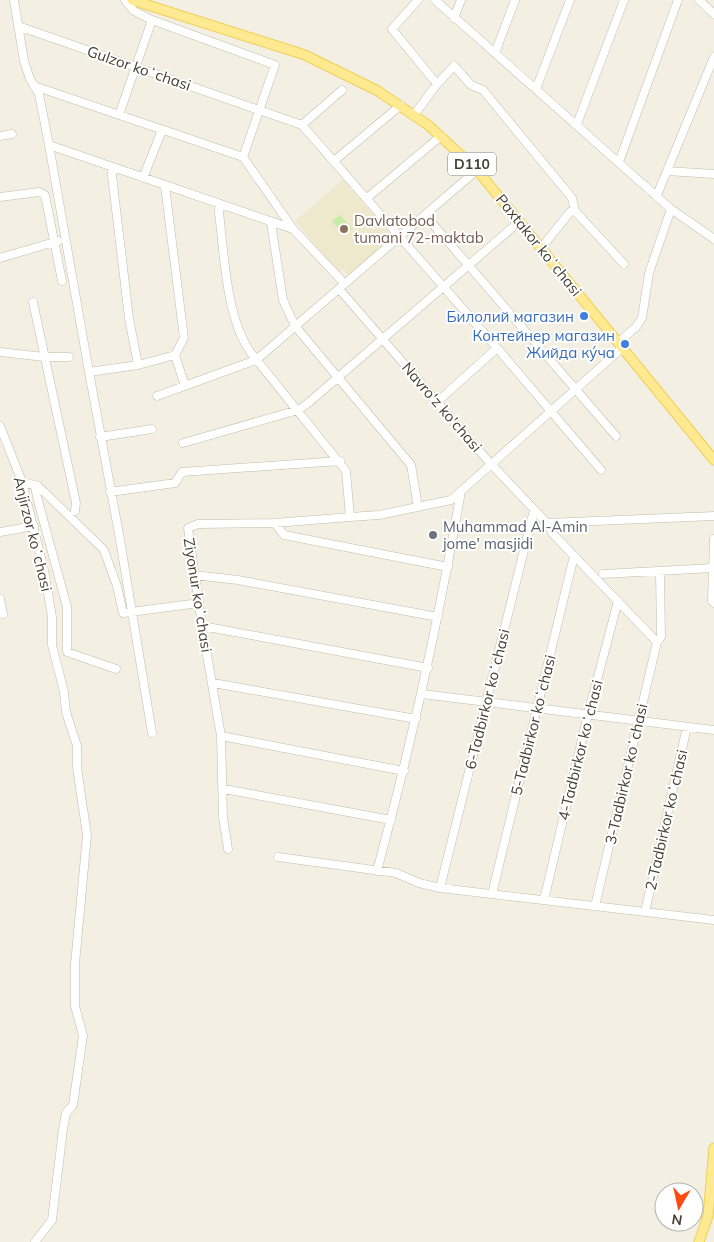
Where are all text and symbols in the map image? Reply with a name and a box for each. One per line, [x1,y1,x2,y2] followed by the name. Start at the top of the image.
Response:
[85,41,193,95] street label: Gulzor koʻchasi
[448,152,496,175] road number: D110
[492,190,586,300] street label: Paxtakor koʻchasi
[354,211,484,247] place label: Davlatobod tumani 72-maktab
[338,223,350,235] marker: Davlatobod tumani 72-maktab
[446,307,574,326] place label: Билолий магазин
[578,310,590,322] marker: Билолий магазин
[473,326,615,362] place label: Контейнер магазин Жийда ку́ча
[619,338,631,350] marker: Контейнер магазин Жийда ку́ча
[398,358,486,456] street label: Navro'z ko'chasi
[10,475,56,593] street label: Anjirzor koʻchasi
[442,517,588,553] place label: Muhammad Al-Amin jome' masjidi
[427,529,439,541] marker: Muhammad Al-Amin jome' masjidi
[180,536,216,654] street label: Ziyonur koʻchasi
[460,627,514,771] street label: 6-Tadbirkor koʻchasi
[506,653,560,797] street label: 5-Tadbirkor koʻchasi
[553,678,607,822] street label: 4-Tadbirkor koʻchasi
[601,702,651,846] street label: 3-Tadbirkor koʻchasi
[641,748,691,892] street label: 2-Tadbirkor koʻchasi
[654,1182,704,1232] north arrow
[670,1210,684,1230] text: N

